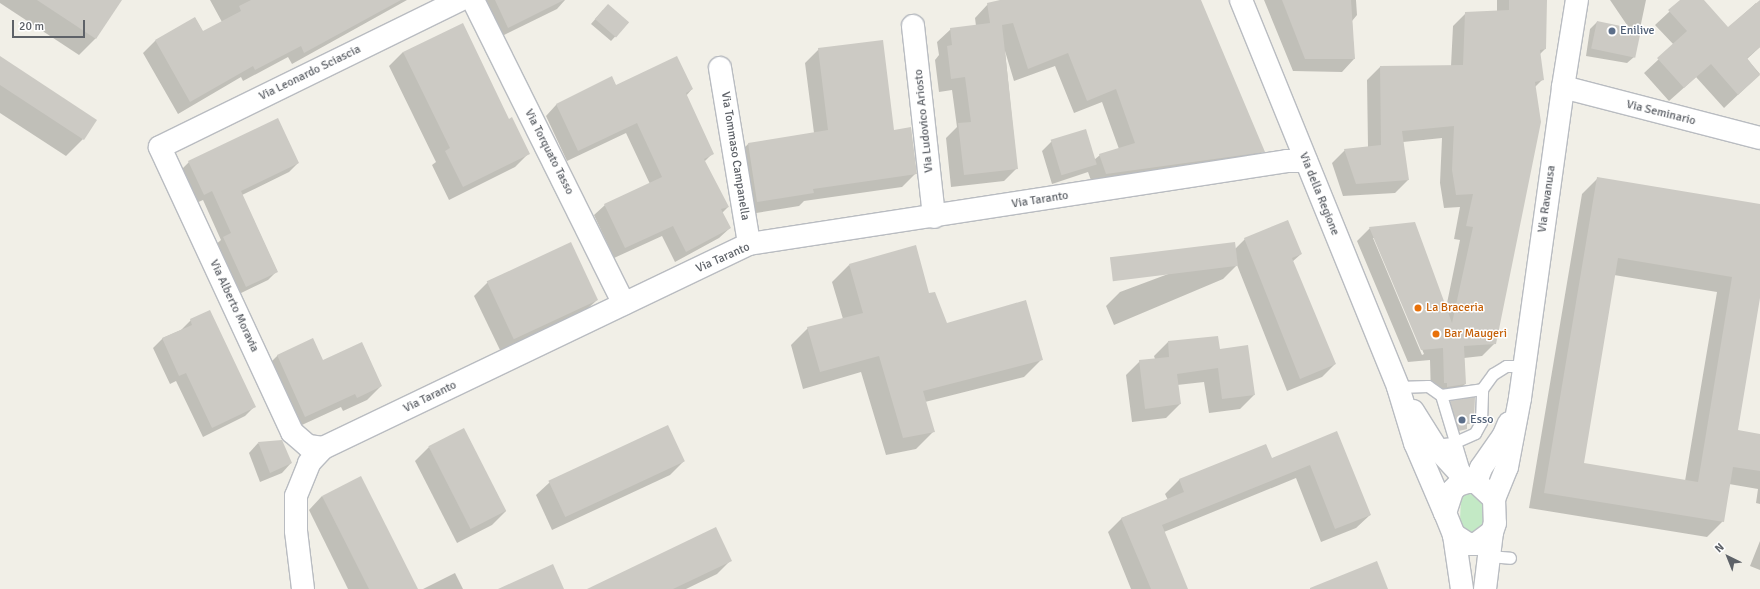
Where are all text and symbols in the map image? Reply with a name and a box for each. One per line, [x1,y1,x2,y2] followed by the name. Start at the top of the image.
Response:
[14,12,87,38] scale bar
[19,19,44,34] text: 20 m
[1620,24,1654,38] place label: Enilive
[1607,26,1617,36] marker: Enilive
[257,42,363,104] street label: Via Leonardo Sciascia
[911,69,937,173] street label: Via Ludovico Ariosto
[718,91,752,221] street label: Via Tommaso Campanella
[1625,97,1697,129] street label: Via Seminario
[521,107,577,197] street label: Via Torquato Tasso
[1296,150,1342,238] street label: Via della Regione
[1535,164,1559,234] street label: Via Ravanusa
[1011,188,1069,212] street label: Via Taranto
[694,240,752,276] street label: Via Taranto
[206,257,262,355] street label: Via Alberto Moravia
[1426,301,1484,315] place label: La Braceria
[1413,303,1423,313] marker: La Braceria
[1444,327,1507,341] place label: Bar Maugeri
[1431,329,1441,339] marker: Bar Maugeri
[401,378,459,416] street label: Via Taranto
[1470,413,1494,427] place label: Esso
[1457,415,1467,425] marker: Esso
[1708,537,1748,577] north arrow
[1712,540,1727,555] text: N

